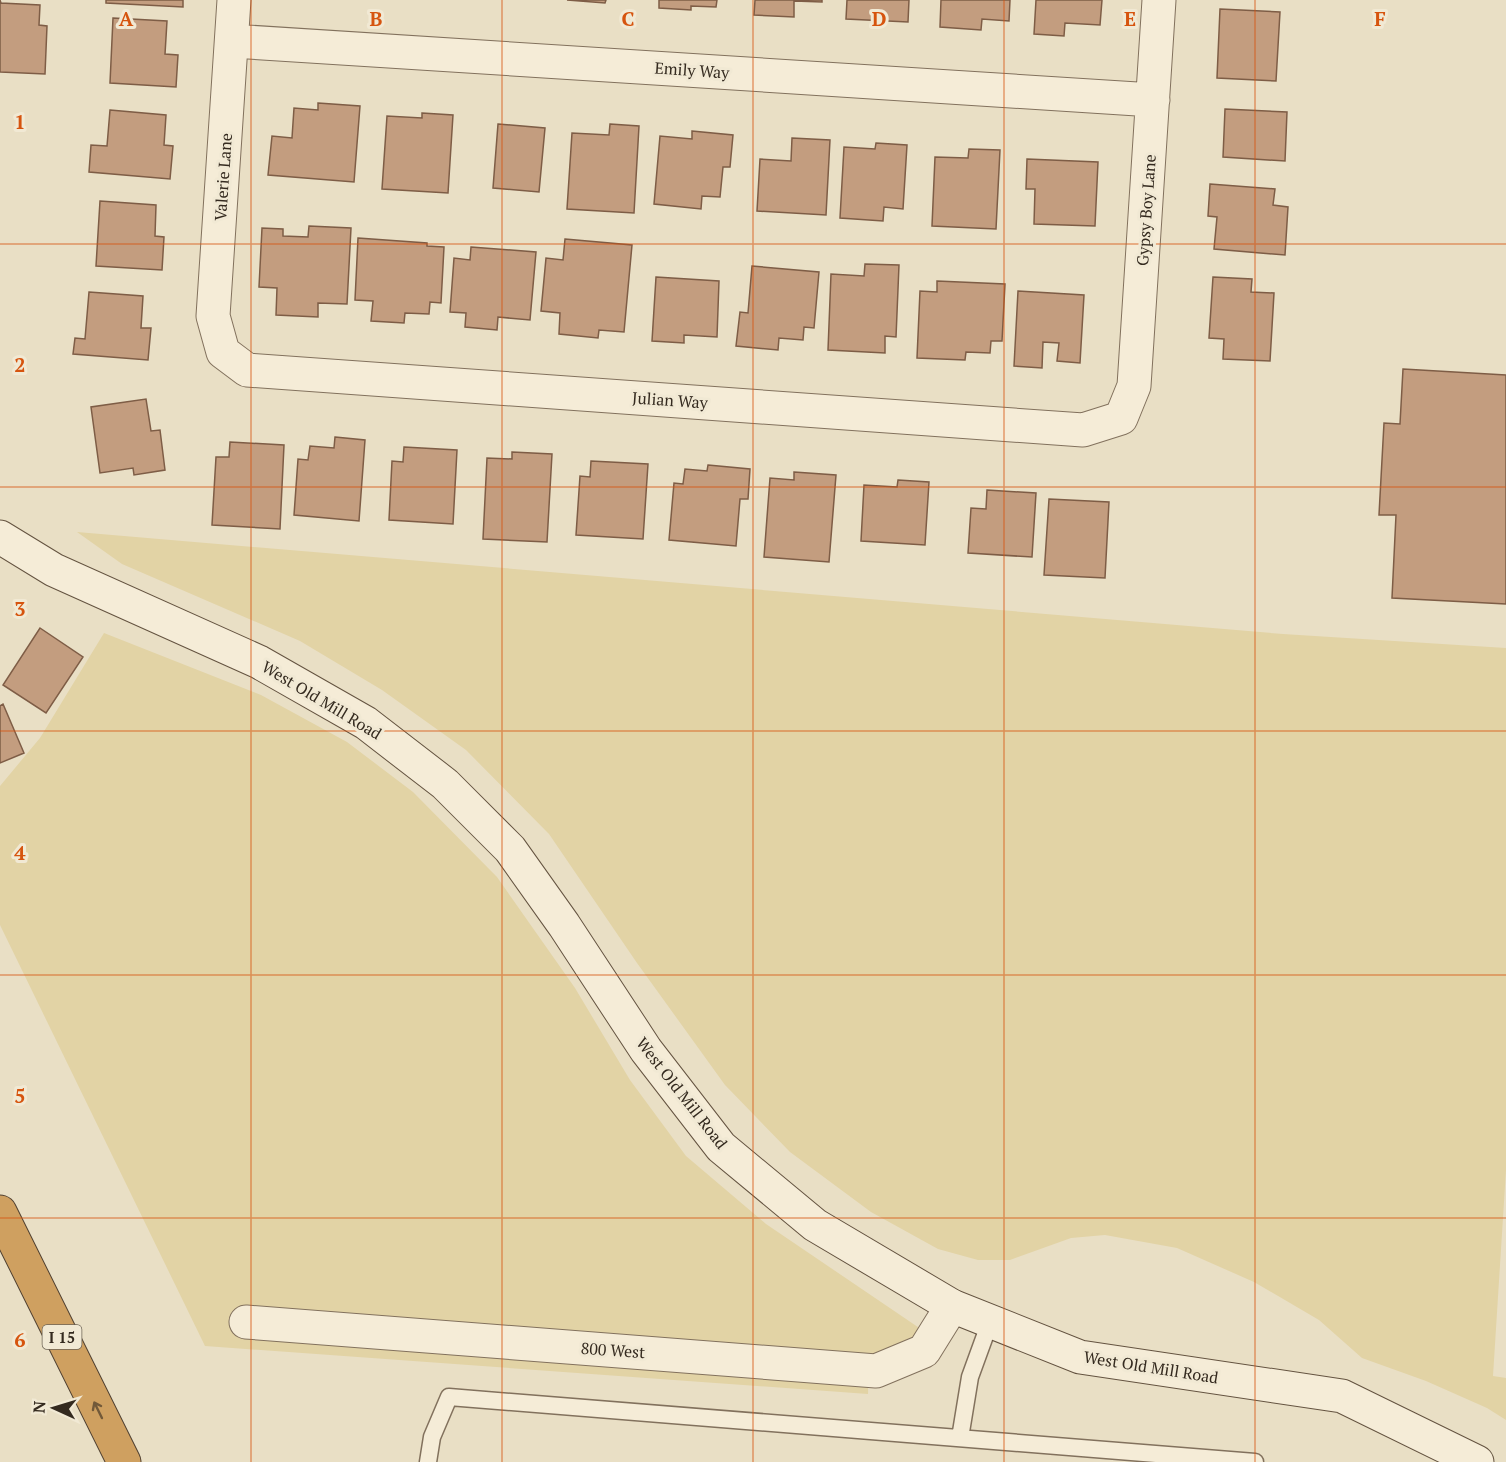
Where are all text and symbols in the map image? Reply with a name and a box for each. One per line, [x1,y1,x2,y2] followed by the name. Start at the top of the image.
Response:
[119,5,134,32] text: A
[370,5,383,32] text: B
[621,5,635,32] text: C
[872,5,886,32] text: D
[1124,5,1136,32] text: E
[1374,5,1386,32] text: F
[654,56,731,84] street label: Emily Way
[14,108,26,135] text: 1
[209,132,237,222] street label: Valerie Lane
[1131,153,1161,267] street label: Gypsy Boy Lane
[14,351,26,378] text: 2
[631,386,709,414] street label: Julian Way
[14,595,26,622] text: 3
[258,656,386,745] street label: West Old Mill Road
[14,839,26,866] text: 4
[631,1033,733,1153] street label: West Old Mill Road
[14,1082,26,1109] text: 5
[42,1325,82,1349] road number: I 15
[14,1326,26,1353] text: 6
[580,1337,646,1363] street label: 800 West
[1082,1345,1220,1389] street label: West Old Mill Road
[24,1378,84,1438] north arrow
[28,1400,50,1414] text: N
[91,1401,103,1419] one-way arrow

